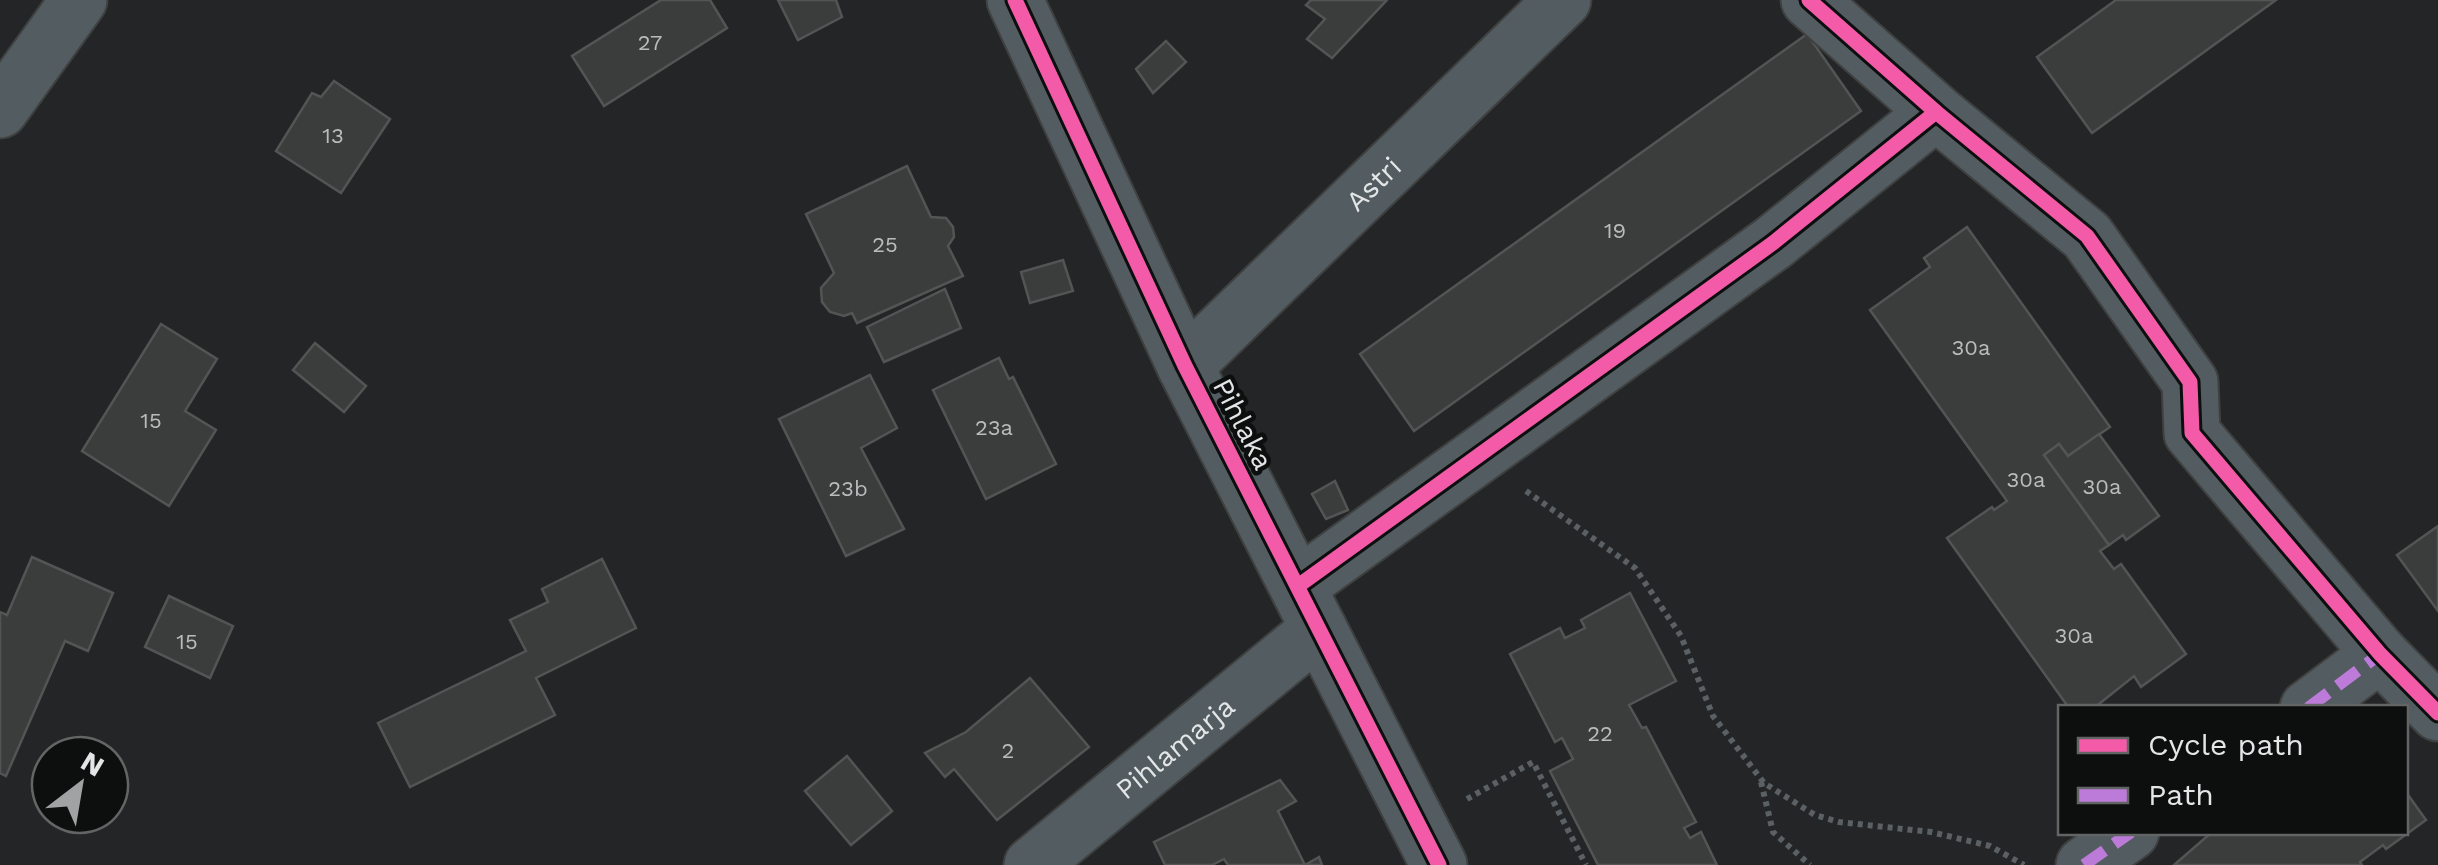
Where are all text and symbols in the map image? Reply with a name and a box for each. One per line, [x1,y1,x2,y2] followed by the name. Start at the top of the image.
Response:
[638,30,662,55] house number: 27
[322,123,344,148] house number: 13
[1339,150,1408,218] street label: Astri
[1604,218,1626,243] house number: 19
[872,232,898,257] house number: 25
[1952,335,1990,360] house number: 30a
[1206,373,1280,475] street label: Pihlaka
[140,408,162,433] house number: 15
[975,415,1013,440] house number: 23a
[2007,467,2045,492] house number: 30a
[2083,474,2121,499] house number: 30a
[828,476,868,501] house number: 23b
[2055,623,2093,648] house number: 30a
[176,629,198,654] house number: 15
[1109,689,1241,806] street label: Pihlamarja
[2058,705,2408,835] legend
[1587,721,1613,746] house number: 22
[2148,727,2304,762] text: Cycle path
[30,735,130,835] north arrow
[1002,738,1014,763] house number: 2
[75,745,110,783] text: N
[2148,777,2214,812] text: Path

